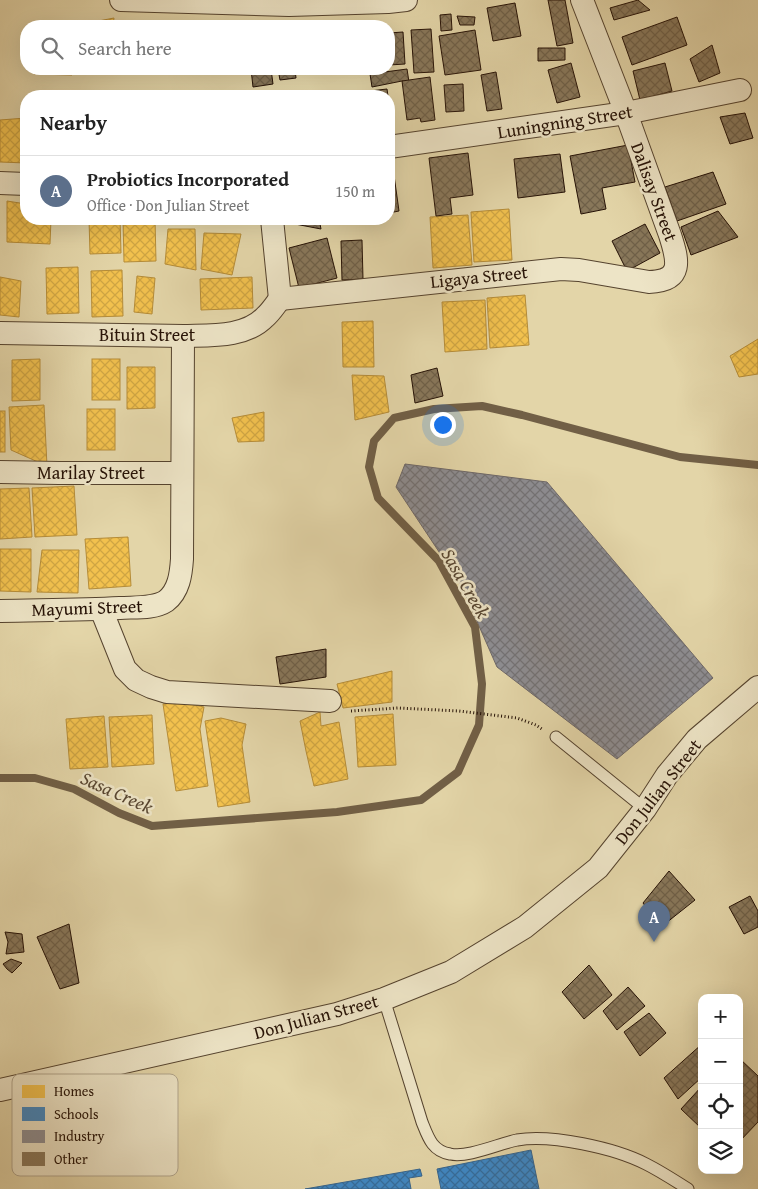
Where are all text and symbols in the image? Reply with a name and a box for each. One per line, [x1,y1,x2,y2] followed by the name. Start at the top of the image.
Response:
[20,20,395,75] search box
[38,34,66,62] icon: search
[78,34,172,62] text: Search here
[495,97,635,146] street label: Luningning Street
[40,107,107,138] text: Nearby
[624,139,685,246] street label: Dalisay Street
[87,165,289,193] text: Probiotics Incorporated
[51,179,61,203] text: A
[335,179,375,203] text: 150 m
[87,193,249,217] text: Office · Don Julian Street
[429,258,530,295] street label: Ligaya Street
[99,321,196,348] street label: Bituin Street
[430,412,456,438] your location
[37,459,146,486] street label: Marilay Street
[435,543,497,623] water label: Sasa Creek
[31,592,144,623] street label: Mayumi Street
[608,733,708,850] street label: Don Julian Street
[76,764,158,821] water label: Sasa Creek
[638,901,670,942] pin: A
[251,987,382,1046] street label: Don Julian Street
[698,994,743,1174] map controls
[698,994,743,1039] button: +
[698,1039,743,1084] button: −
[12,1074,178,1176] legend
[54,1081,94,1101] text: Homes
[698,1084,743,1129] button: locate
[54,1104,98,1124] text: Schools
[54,1126,104,1146] text: Industry
[698,1129,743,1174] button: layers
[54,1149,88,1169] text: Other

